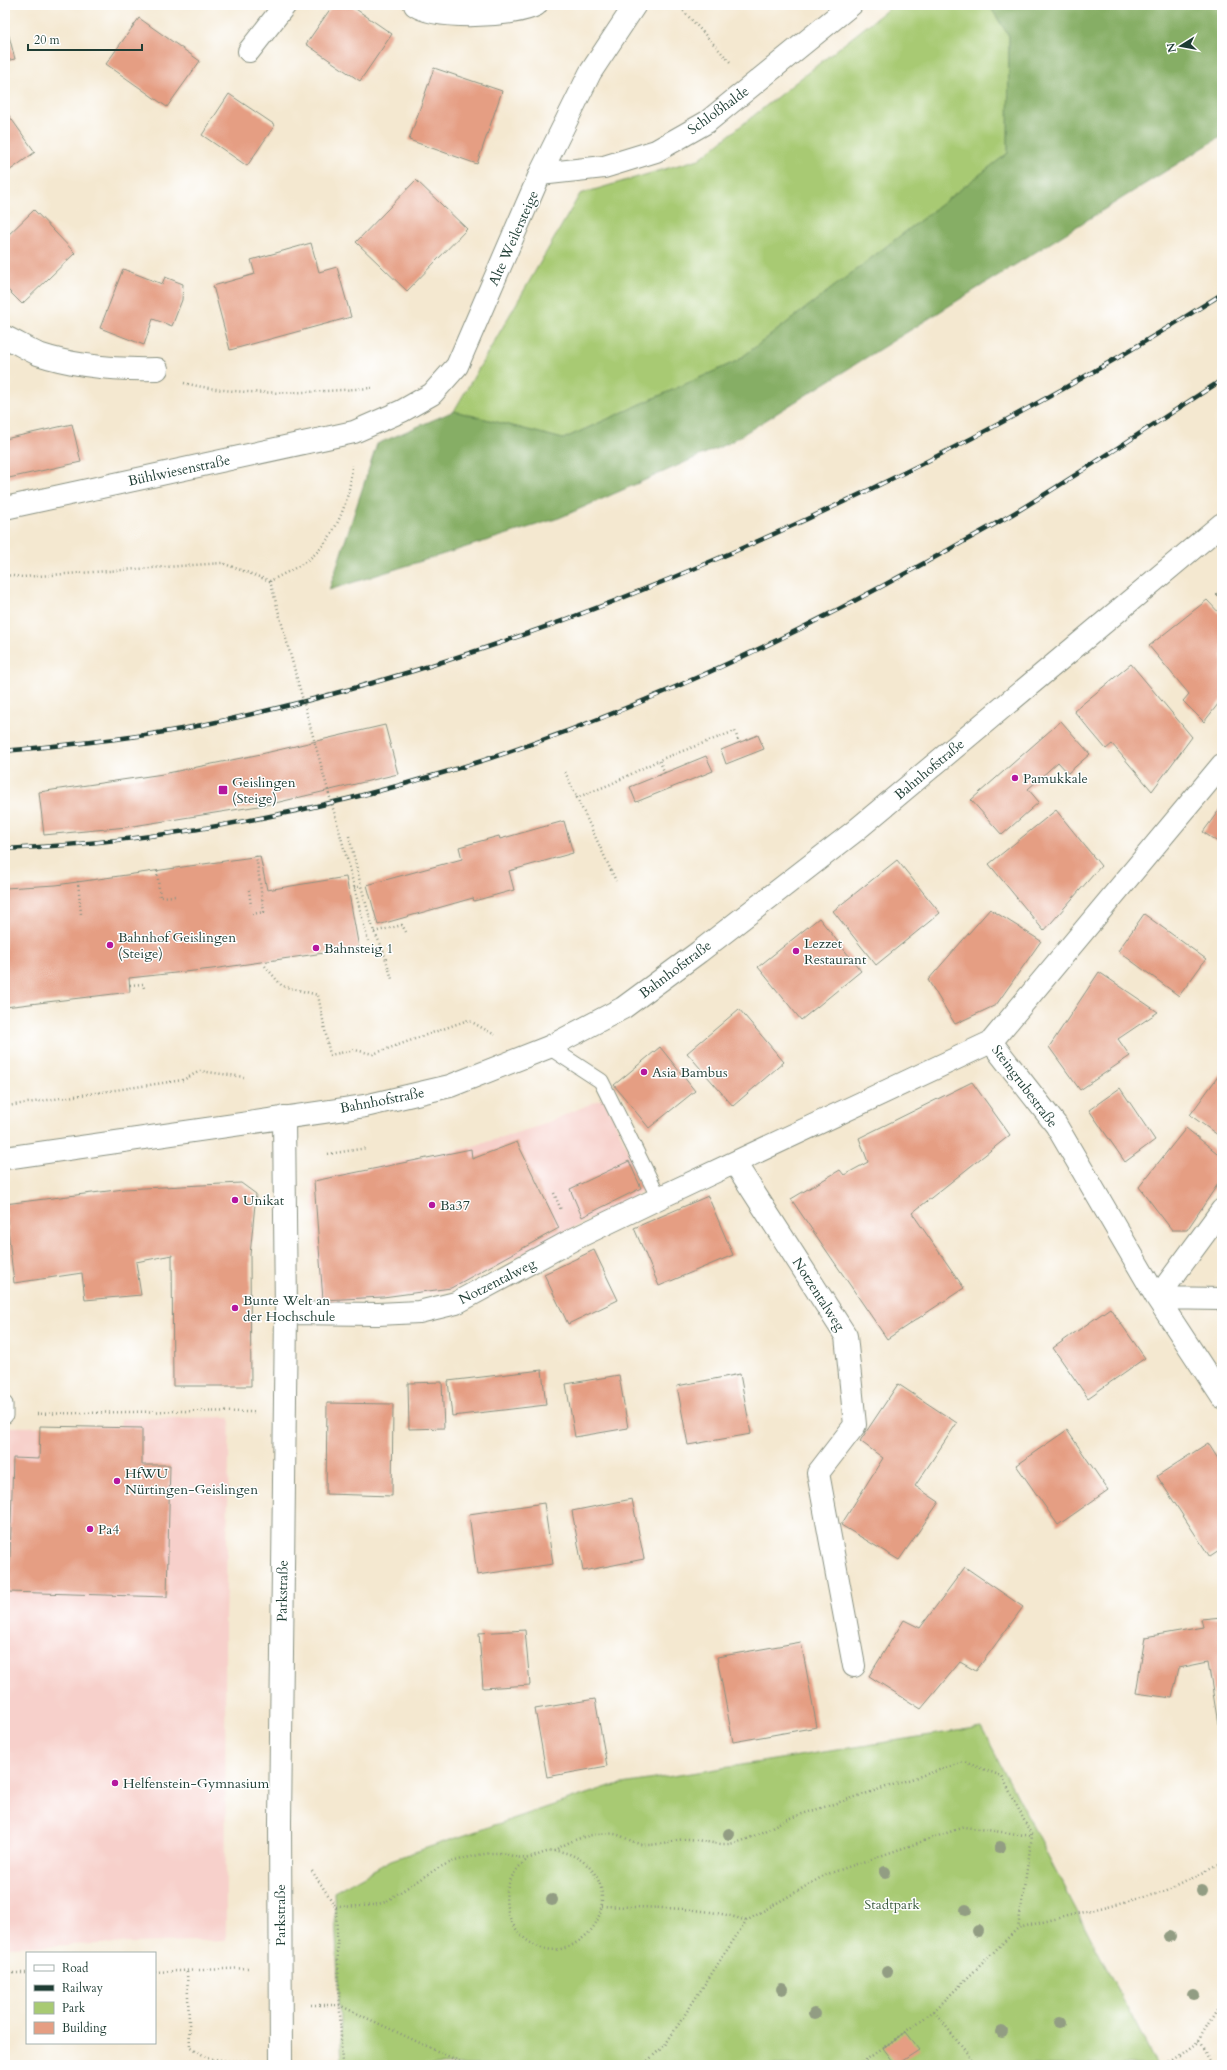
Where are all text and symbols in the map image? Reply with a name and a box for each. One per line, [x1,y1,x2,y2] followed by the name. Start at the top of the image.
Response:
[28,26,142,52] scale bar
[1161,26,1201,66] north arrow
[34,32,61,48] text: 20 m
[1163,41,1180,54] text: N
[684,82,753,139] street label: Schloßhalde
[484,188,543,289] street label: Alte Weilersteige
[126,450,232,491] street label: Bühlwiesenstraße
[890,735,968,804] street label: Bahnhofstraße
[1023,769,1088,788] place label: Pamukkale
[232,773,296,808] place label: Geislingen (Steige)
[1010,773,1020,783] marker: Pamukkale
[217,784,229,796] marker: Geislingen (Steige)
[118,928,236,963] place label: Bahnhof Geislingen (Steige)
[804,934,867,969] place label: Lezzet Restaurant
[635,936,715,1003] street label: Bahnhofstraße
[324,939,393,958] place label: Bahnsteig 1
[105,940,115,950] marker: Bahnhof Geislingen (Steige)
[311,943,321,953] marker: Bahnsteig 1
[791,946,801,956] marker: Lezzet Restaurant
[987,1041,1062,1132] street label: Steingrubestraße
[652,1063,728,1082] place label: Asia Bambus
[639,1067,649,1077] marker: Asia Bambus
[338,1083,426,1118] street label: Bahnhofstraße
[243,1191,285,1210] place label: Unikat
[230,1195,240,1205] marker: Unikat
[440,1196,470,1215] place label: Ba37
[427,1200,437,1210] marker: Ba37
[456,1254,539,1309] street label: Notzentalweg
[788,1254,849,1335] street label: Notzentalweg
[243,1291,335,1326] place label: Bunte Welt an der Hochschule
[230,1303,240,1313] marker: Bunte Welt an der Hochschule
[125,1464,258,1499] place label: HfWU Nürtingen-Geislingen
[112,1476,122,1486] marker: HfWU Nürtingen-Geislingen
[98,1520,120,1539] place label: Pa4
[85,1524,95,1534] marker: Pa4
[272,1560,293,1622] street label: Parkstraße
[123,1774,269,1793] place label: Helfenstein-Gymnasium
[110,1778,120,1788] marker: Helfenstein-Gymnasium
[271,1884,290,1946] street label: Parkstraße
[864,1895,920,1914] park label: Stadtpark
[26,1952,156,2044] legend
[62,1960,89,1976] text: Road
[62,1980,104,1996] text: Railway
[62,2000,86,2016] text: Park
[62,2020,107,2036] text: Building

